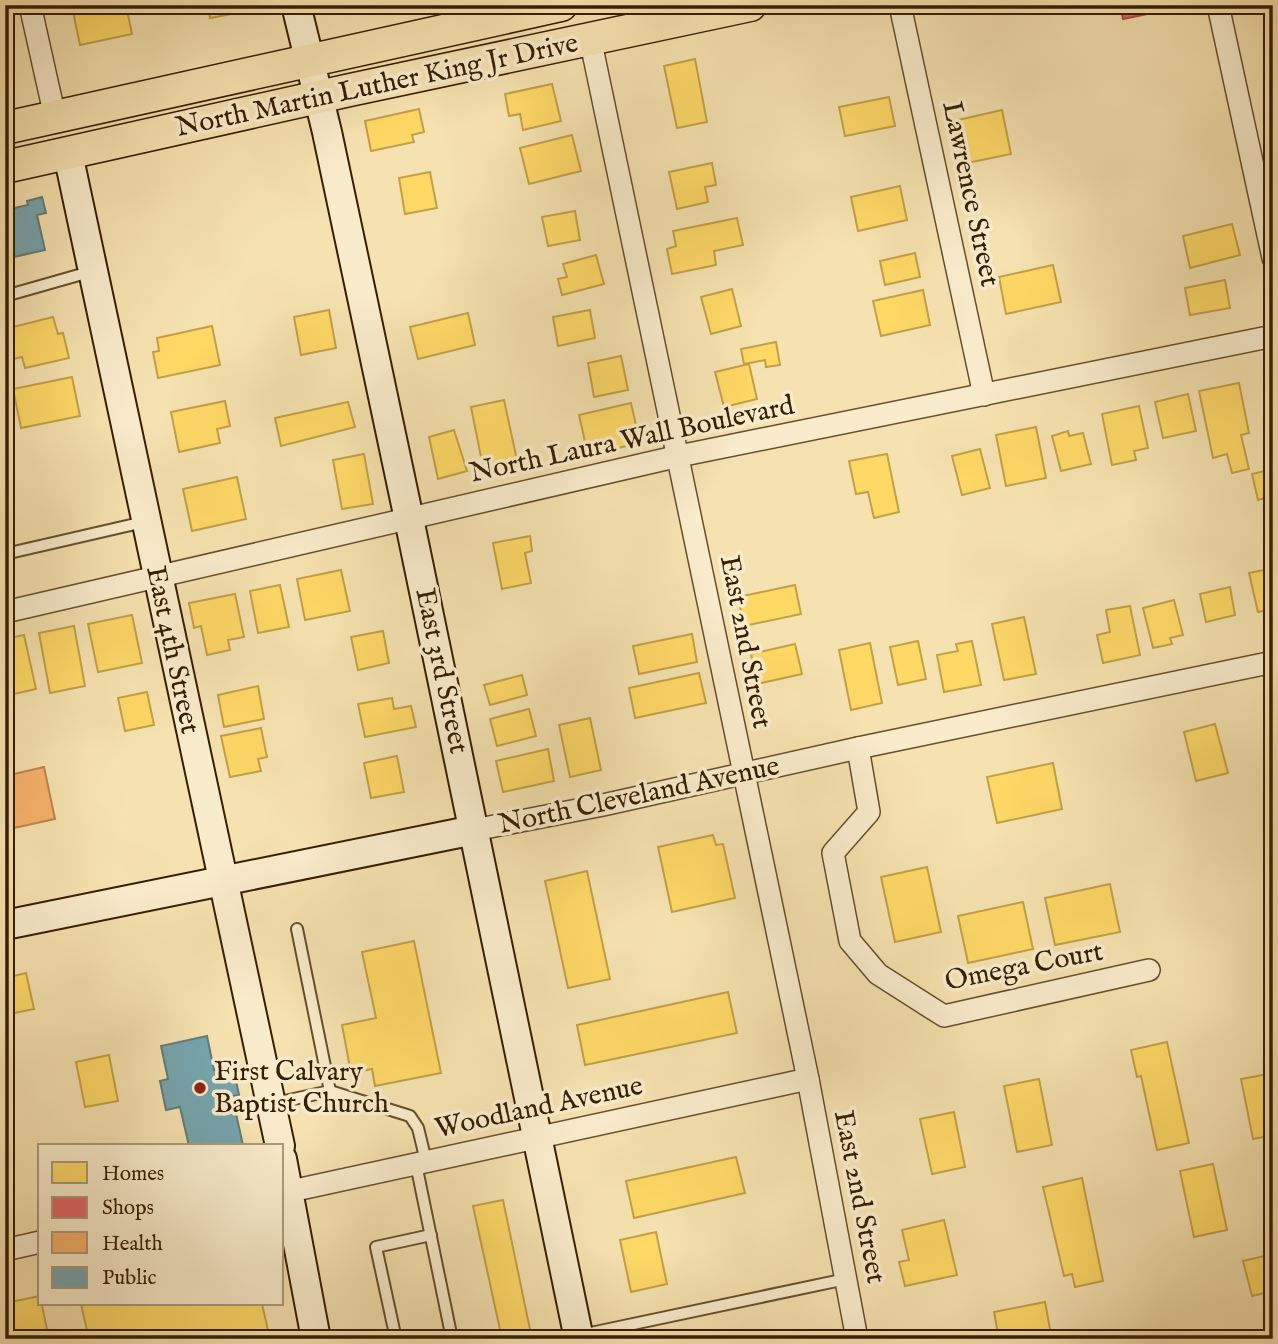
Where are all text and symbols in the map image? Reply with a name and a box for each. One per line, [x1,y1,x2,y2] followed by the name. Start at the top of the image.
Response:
[173,26,582,146] street label: North Martin Luther King Jr Drive
[933,98,1007,290] street label: Lawrence Street
[467,388,798,492] street label: North Laura Wall Boulevard
[711,552,779,732] street label: East 2nd Street
[137,563,207,738] street label: East 4th Street
[406,585,476,757] street label: East 3rd Street
[495,749,783,843] street label: North Cleveland Avenue
[942,934,1106,999] street label: Omega Court
[214,1055,389,1122] place label: First Calvary Baptist Church
[432,1069,646,1147] street label: Woodland Avenue
[192,1080,208,1096] marker: First Calvary Baptist Church
[825,1107,893,1287] street label: East 2nd Street
[38,1144,284,1306] legend
[102,1161,164,1188] text: Homes
[102,1195,154,1222] text: Shops
[102,1231,163,1258] text: Health
[102,1265,156,1292] text: Public

